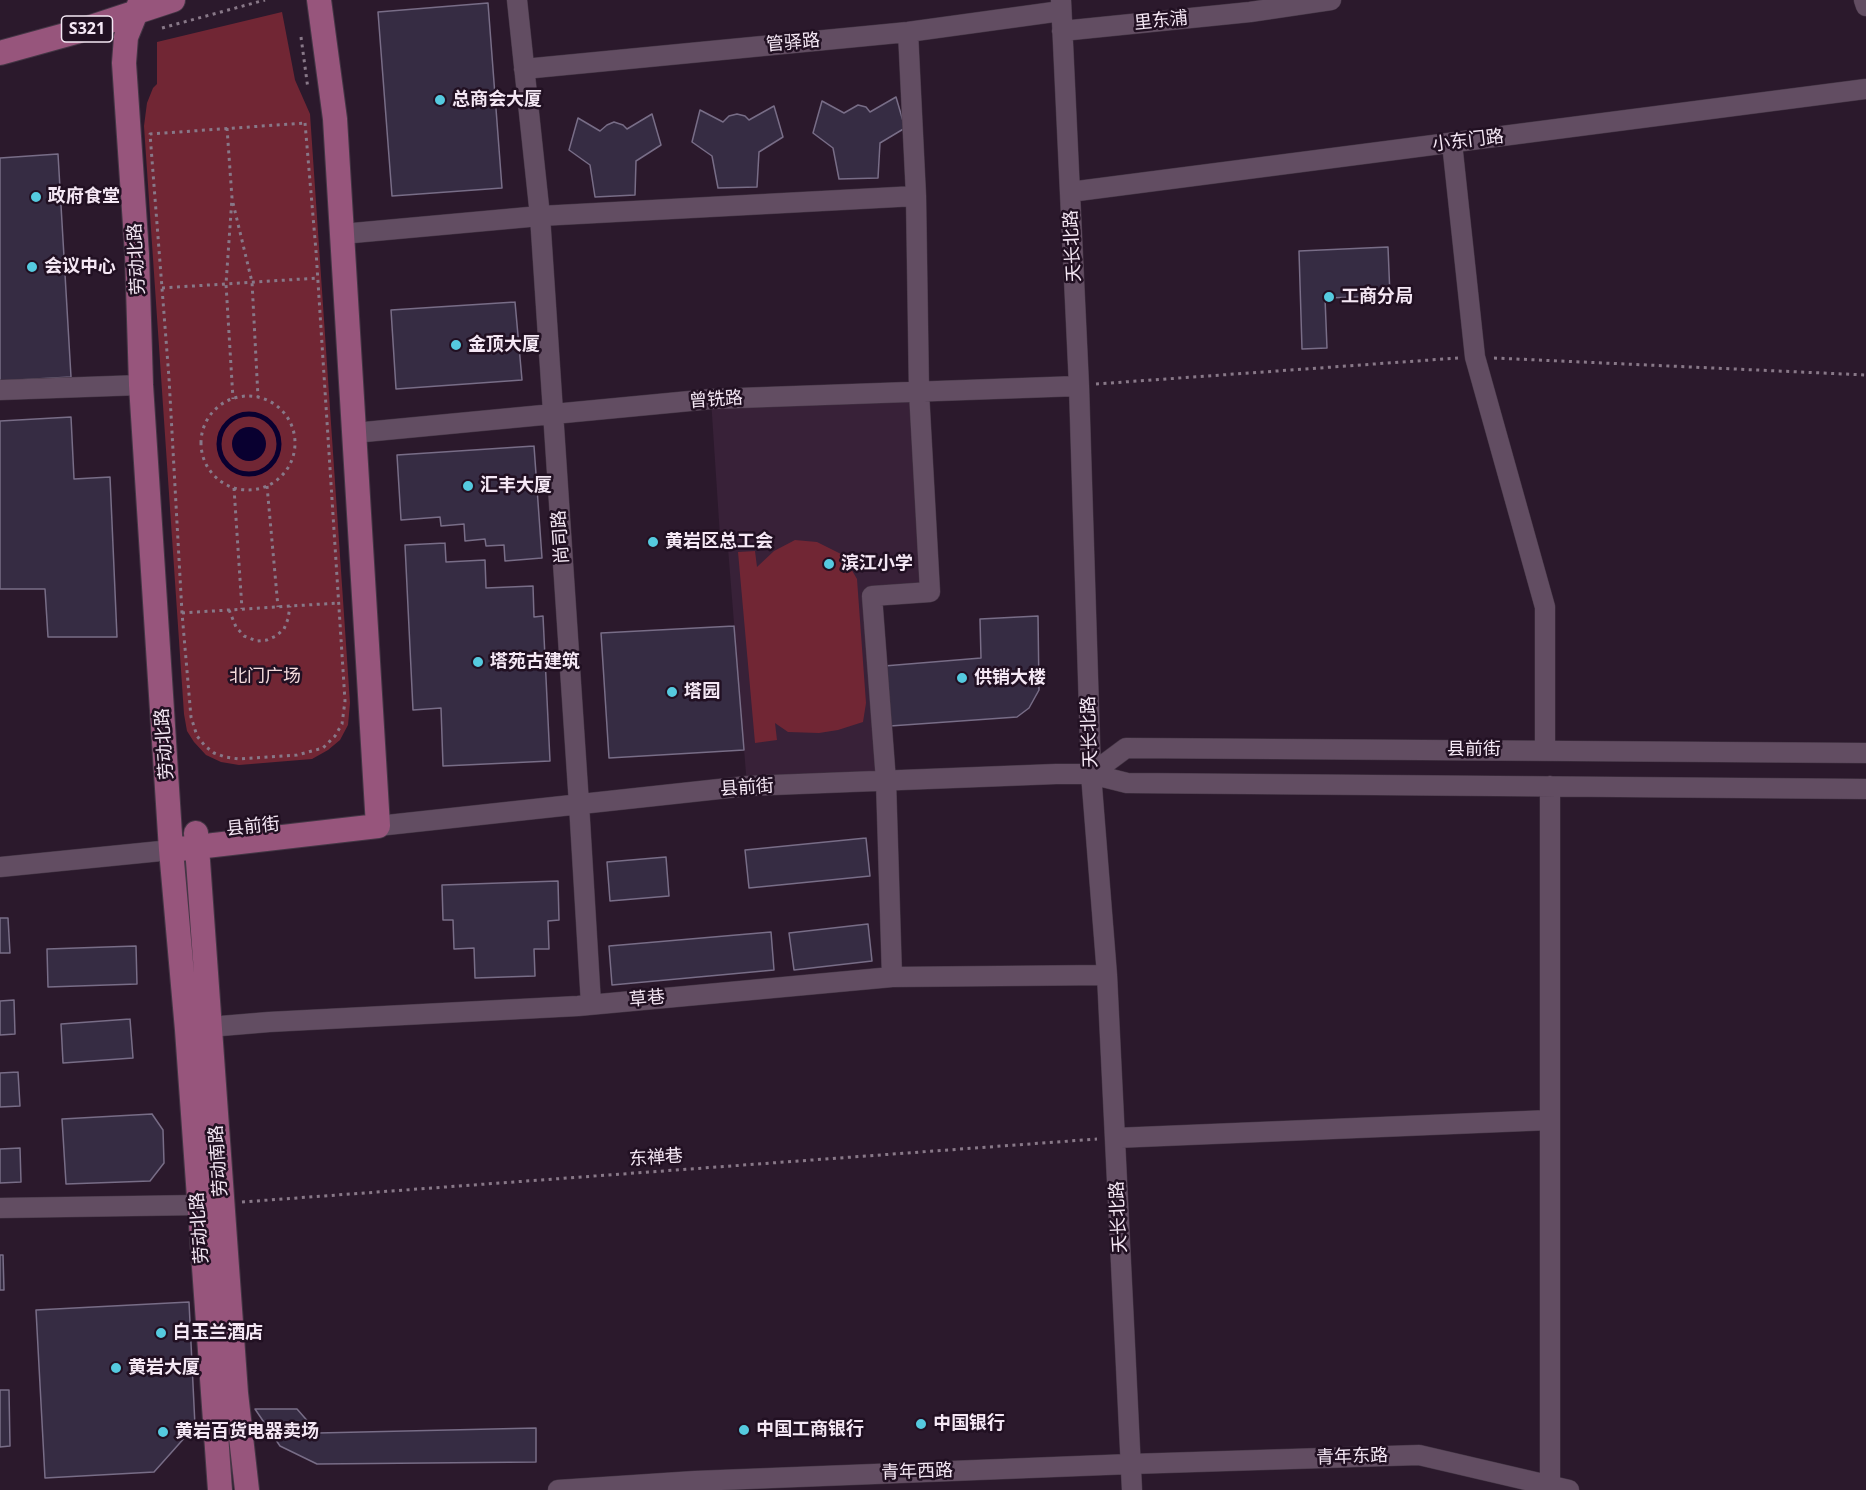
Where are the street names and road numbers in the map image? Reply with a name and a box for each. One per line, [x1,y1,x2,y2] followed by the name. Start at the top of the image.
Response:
[1133,7,1189,35] street label: 里东浦
[62,16,112,42] road number: S321
[765,30,821,56] street label: 管驿路
[1431,126,1505,156] street label: 小东门路
[1060,209,1086,283] street label: 天长北路
[124,222,150,296] street label: 劳动北路
[688,387,744,413] street label: 曾铣路
[548,509,574,565] street label: 尚司路
[1078,696,1102,768] street label: 天长北路
[152,707,178,781] street label: 劳动北路
[1447,739,1501,761] street label: 县前街
[719,775,775,801] street label: 县前街
[225,813,281,841] street label: 县前街
[628,987,666,1011] street label: 草巷
[206,1124,232,1198] street label: 劳动南路
[628,1145,684,1171] street label: 东禅巷
[1106,1180,1132,1254] street label: 天长北路
[187,1191,213,1265] street label: 劳动北路
[1316,1445,1388,1469] street label: 青年东路
[881,1460,953,1484] street label: 青年西路

